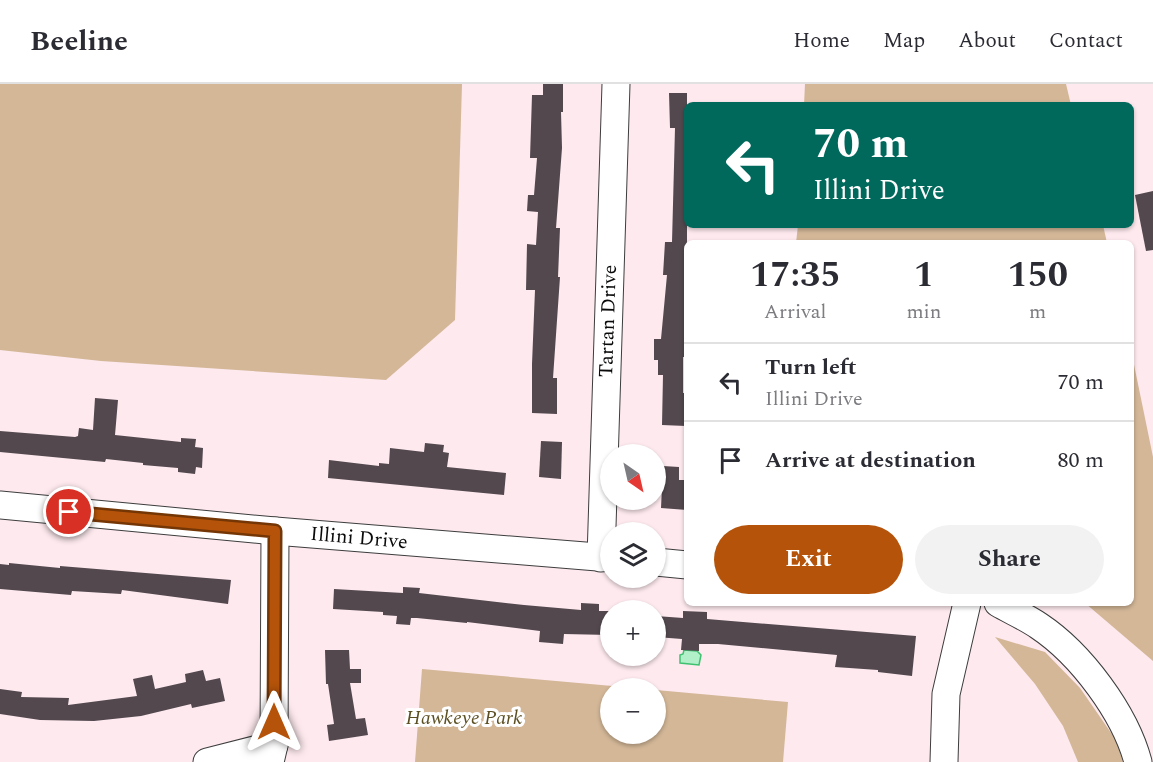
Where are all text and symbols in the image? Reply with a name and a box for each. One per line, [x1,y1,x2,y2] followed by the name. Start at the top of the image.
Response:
[30,20,128,63] text: Beeline
[793,25,850,57] text: Home
[883,25,925,57] text: Map
[958,25,1016,57] text: About
[1049,25,1123,57] text: Contact
[813,113,908,176] text: 70 m
[714,126,792,204] icon: left
[813,170,945,212] text: Illini Drive
[750,248,840,303] text: 17:35
[914,248,934,303] text: 1
[1007,248,1068,303] text: 150
[591,264,625,378] street label: Tartan Drive
[764,297,826,327] text: Arrival
[906,297,941,327] text: min
[1029,297,1046,327] text: m
[765,351,857,384] text: Turn left
[714,366,747,399] icon: left
[1058,366,1104,399] text: 70 m
[765,384,863,414] text: Illini Drive
[600,444,666,510] north arrow
[600,444,666,744] map controls
[714,444,747,477] icon: arrive
[765,444,976,477] text: Arrive at destination
[1058,444,1104,477] text: 80 m
[43,486,94,537] pin
[52,495,85,528] icon: arrive
[309,519,409,557] street label: Illini Drive
[600,522,666,588] button: layers
[714,525,903,594] button: Exit
[915,525,1104,594] button: Share
[600,600,666,666] button: +
[600,678,666,744] button: −
[242,690,306,754] position arrow
[406,703,523,733] park label: Hawkeye Park

